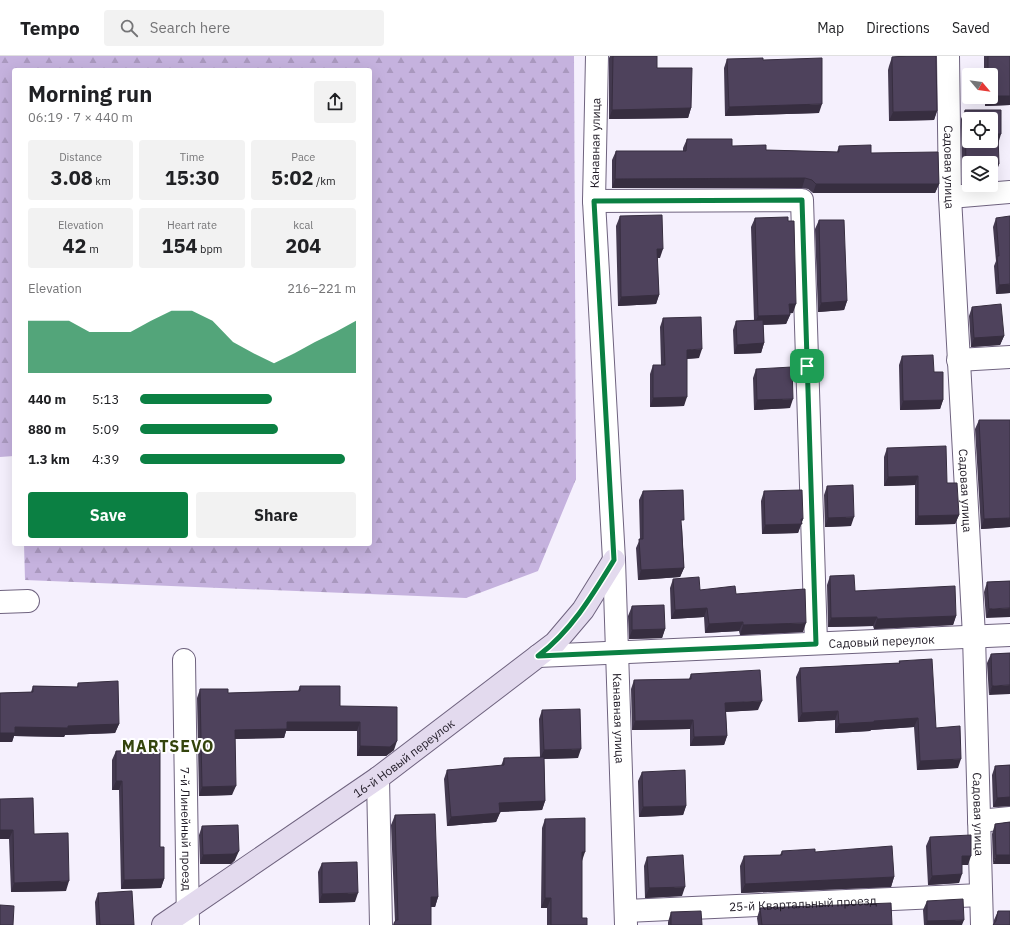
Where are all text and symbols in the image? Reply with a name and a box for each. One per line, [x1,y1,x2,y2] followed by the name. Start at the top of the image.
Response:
[104,10,384,46] search box
[20,16,80,40] text: Tempo
[118,17,140,39] icon: search
[150,18,230,37] text: Search here
[817,19,844,37] text: Map
[866,19,930,37] text: Directions
[952,19,990,37] text: Saved
[962,68,998,104] north arrow
[962,68,998,192] map controls
[28,79,152,108] text: Morning run
[314,81,356,123] button: share
[587,97,603,188] street label: Канавная улица
[28,109,133,126] text: 06:19 · 7 × 440 m
[962,112,998,148] button: locate
[941,125,958,210] street label: Садовая улица
[59,150,102,164] text: Distance
[180,150,204,164] text: Time
[291,150,315,164] text: Pace
[962,156,998,192] button: layers
[51,164,93,191] text: 3.08
[165,164,219,191] text: 15:30
[271,164,314,191] text: 5:02
[93,174,111,188] text: km
[314,174,336,188] text: /km
[58,218,103,232] text: Elevation
[167,218,217,232] text: Heart rate
[293,218,313,232] text: kcal
[63,232,87,259] text: 42
[162,232,198,259] text: 154
[285,232,321,259] text: 204
[87,242,99,256] text: m
[198,242,222,256] text: bpm
[28,280,82,297] text: Elevation
[287,280,356,297] text: 216–221 m
[790,349,824,383] pin
[796,355,818,377] icon: arrive
[28,391,66,408] text: 440 m
[92,391,119,408] text: 5:13
[28,421,66,438] text: 880 m
[92,421,119,438] text: 5:09
[956,448,976,533] street label: Садовая улица
[28,451,70,468] text: 1.3 km
[92,451,119,468] text: 4:39
[28,492,188,538] button: Save
[196,492,356,538] button: Share
[828,631,935,651] street label: Садовый переулок
[610,673,628,764] street label: Канавная улица
[350,715,457,800] street label: 16-й Новый переулок
[122,736,214,756] district label: MARTSEVO
[178,767,195,891] street label: 7-й Линейный проезд
[970,772,988,857] street label: Садовая улица
[729,892,877,914] street label: 25-й Квартальный проезд

